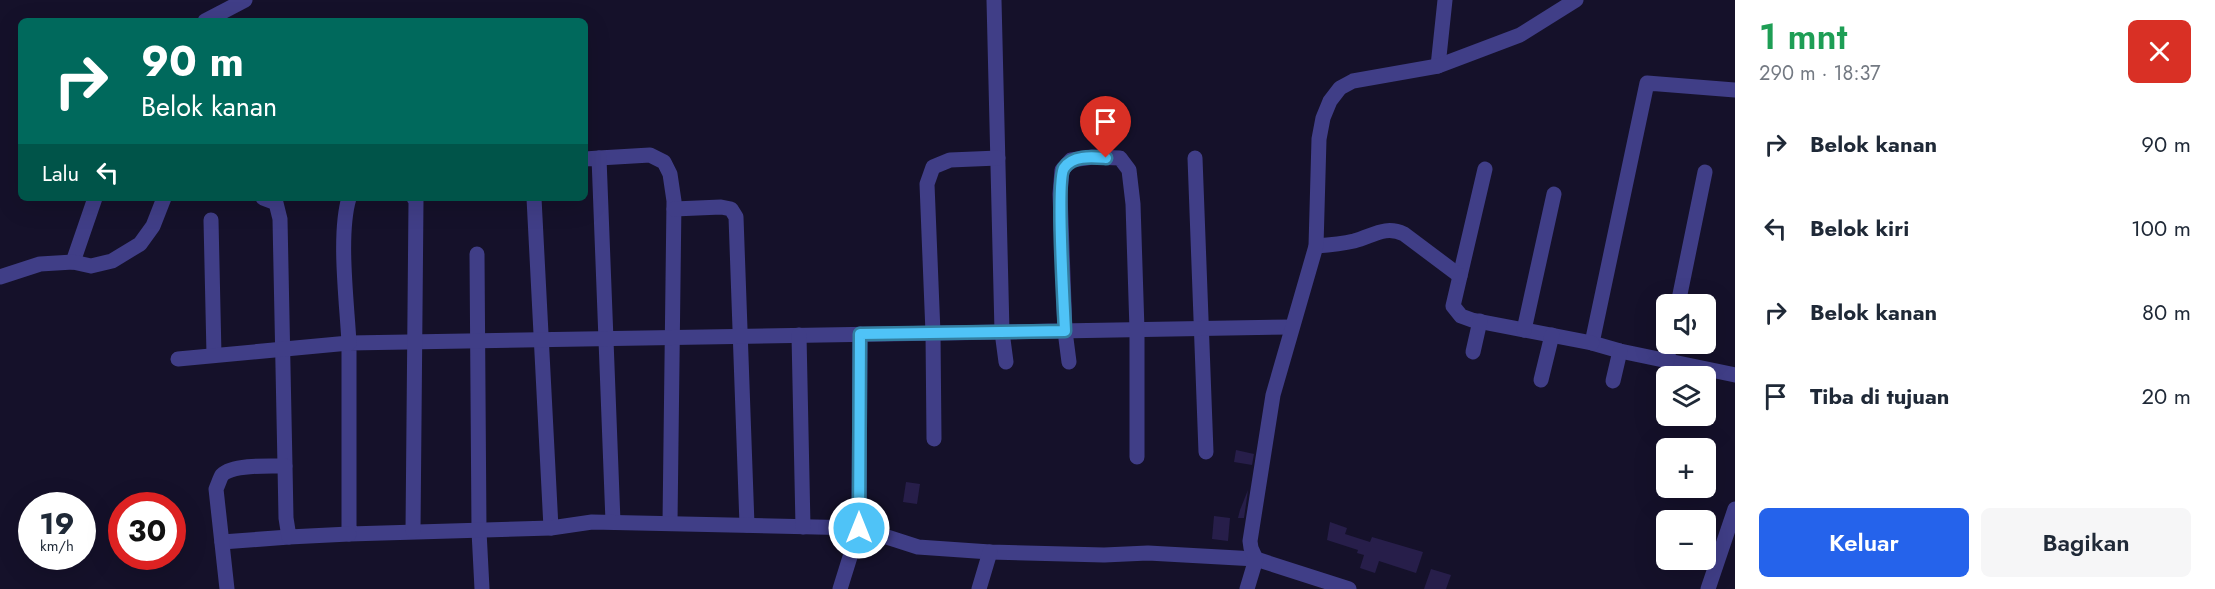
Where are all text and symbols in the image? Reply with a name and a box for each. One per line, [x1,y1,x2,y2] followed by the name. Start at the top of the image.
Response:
[1759,10,1847,62] text: 1 mnt
[2128,20,2191,83] button: close
[141,31,244,92] text: 90 m
[42,42,120,120] icon: right
[1759,59,1881,88] text: 290 m · 18:37
[141,87,277,126] text: Belok kanan
[1080,96,1131,158] pin
[1089,105,1122,138] icon: arrive
[1759,128,1792,161] icon: right
[1810,128,1937,160] text: Belok kanan
[2141,128,2191,160] text: 90 m
[91,156,124,189] icon: left
[42,157,79,189] text: Lalu
[1759,212,1792,245] icon: left
[1810,212,1909,244] text: Belok kiri
[2131,212,2191,244] text: 100 m
[1656,294,1716,570] map controls
[1656,294,1716,354] button: sound
[1759,296,1792,329] icon: right
[1810,296,1937,328] text: Belok kanan
[2142,296,2191,328] text: 80 m
[1656,366,1716,426] button: layers
[1759,380,1792,413] icon: arrive
[1810,380,1949,412] text: Tiba di tujuan
[2142,380,2191,412] text: 20 m
[1656,438,1716,498] button: +
[108,492,186,570] speed limit sign: 30
[827,496,891,560] position arrow
[39,502,75,545] text: 19
[1759,508,1969,577] button: Keluar
[1981,508,2191,577] button: Bagikan
[1656,510,1716,570] button: −
[40,535,74,557] text: km/h

